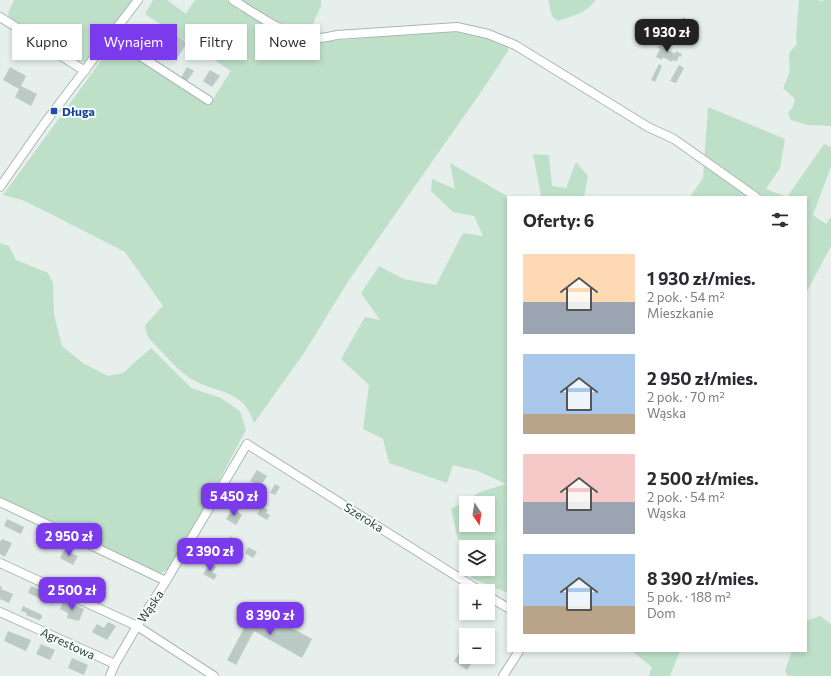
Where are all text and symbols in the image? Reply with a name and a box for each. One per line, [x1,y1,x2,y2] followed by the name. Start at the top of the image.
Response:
[626,19,708,53] pin: 1 930 zł
[12,24,82,60] chip: Kupno
[90,24,177,60] chip: Wynajem
[185,24,247,60] chip: Filtry
[255,24,320,60] chip: Nowe
[644,24,690,40] text: 1 930 zł
[62,104,95,118] place label: Długa
[49,106,59,116] marker: Długa
[769,209,791,231] icon: filters
[523,210,594,231] text: Oferty: 6
[647,268,756,289] text: 1 930 zł/mies.
[555,270,603,318] icon: home
[647,289,725,305] text: 2 pok. · 54 m²
[647,305,714,321] text: Mieszkanie
[647,368,758,389] text: 2 950 zł/mies.
[555,370,603,418] icon: home
[647,389,725,405] text: 2 pok. · 70 m²
[647,405,686,421] text: Wąska
[647,468,758,489] text: 2 500 zł/mies.
[555,470,603,518] icon: home
[193,483,275,517] pin: 5 450 zł
[210,488,258,504] text: 5 450 zł
[647,489,725,505] text: 2 pok. · 54 m²
[459,496,495,532] north arrow
[459,496,495,664] map controls
[342,499,386,535] street label: Szeroka
[647,505,686,521] text: Wąska
[28,523,110,557] pin: 2 950 zł
[45,528,93,544] text: 2 950 zł
[169,538,251,572] pin: 2 390 zł
[459,540,495,576] button: layers
[186,543,234,559] text: 2 390 zł
[647,568,759,589] text: 8 390 zł/mies.
[555,570,603,618] icon: home
[31,577,113,611] pin: 2 500 zł
[48,582,96,598] text: 2 500 zł
[459,584,495,620] button: +
[134,587,166,625] street label: Wąska
[647,589,731,605] text: 5 pok. · 188 m²
[229,602,311,636] pin: 8 390 zł
[647,605,676,621] text: Dom
[246,607,294,623] text: 8 390 zł
[39,624,97,662] street label: Agrestowa
[459,628,495,664] button: −

